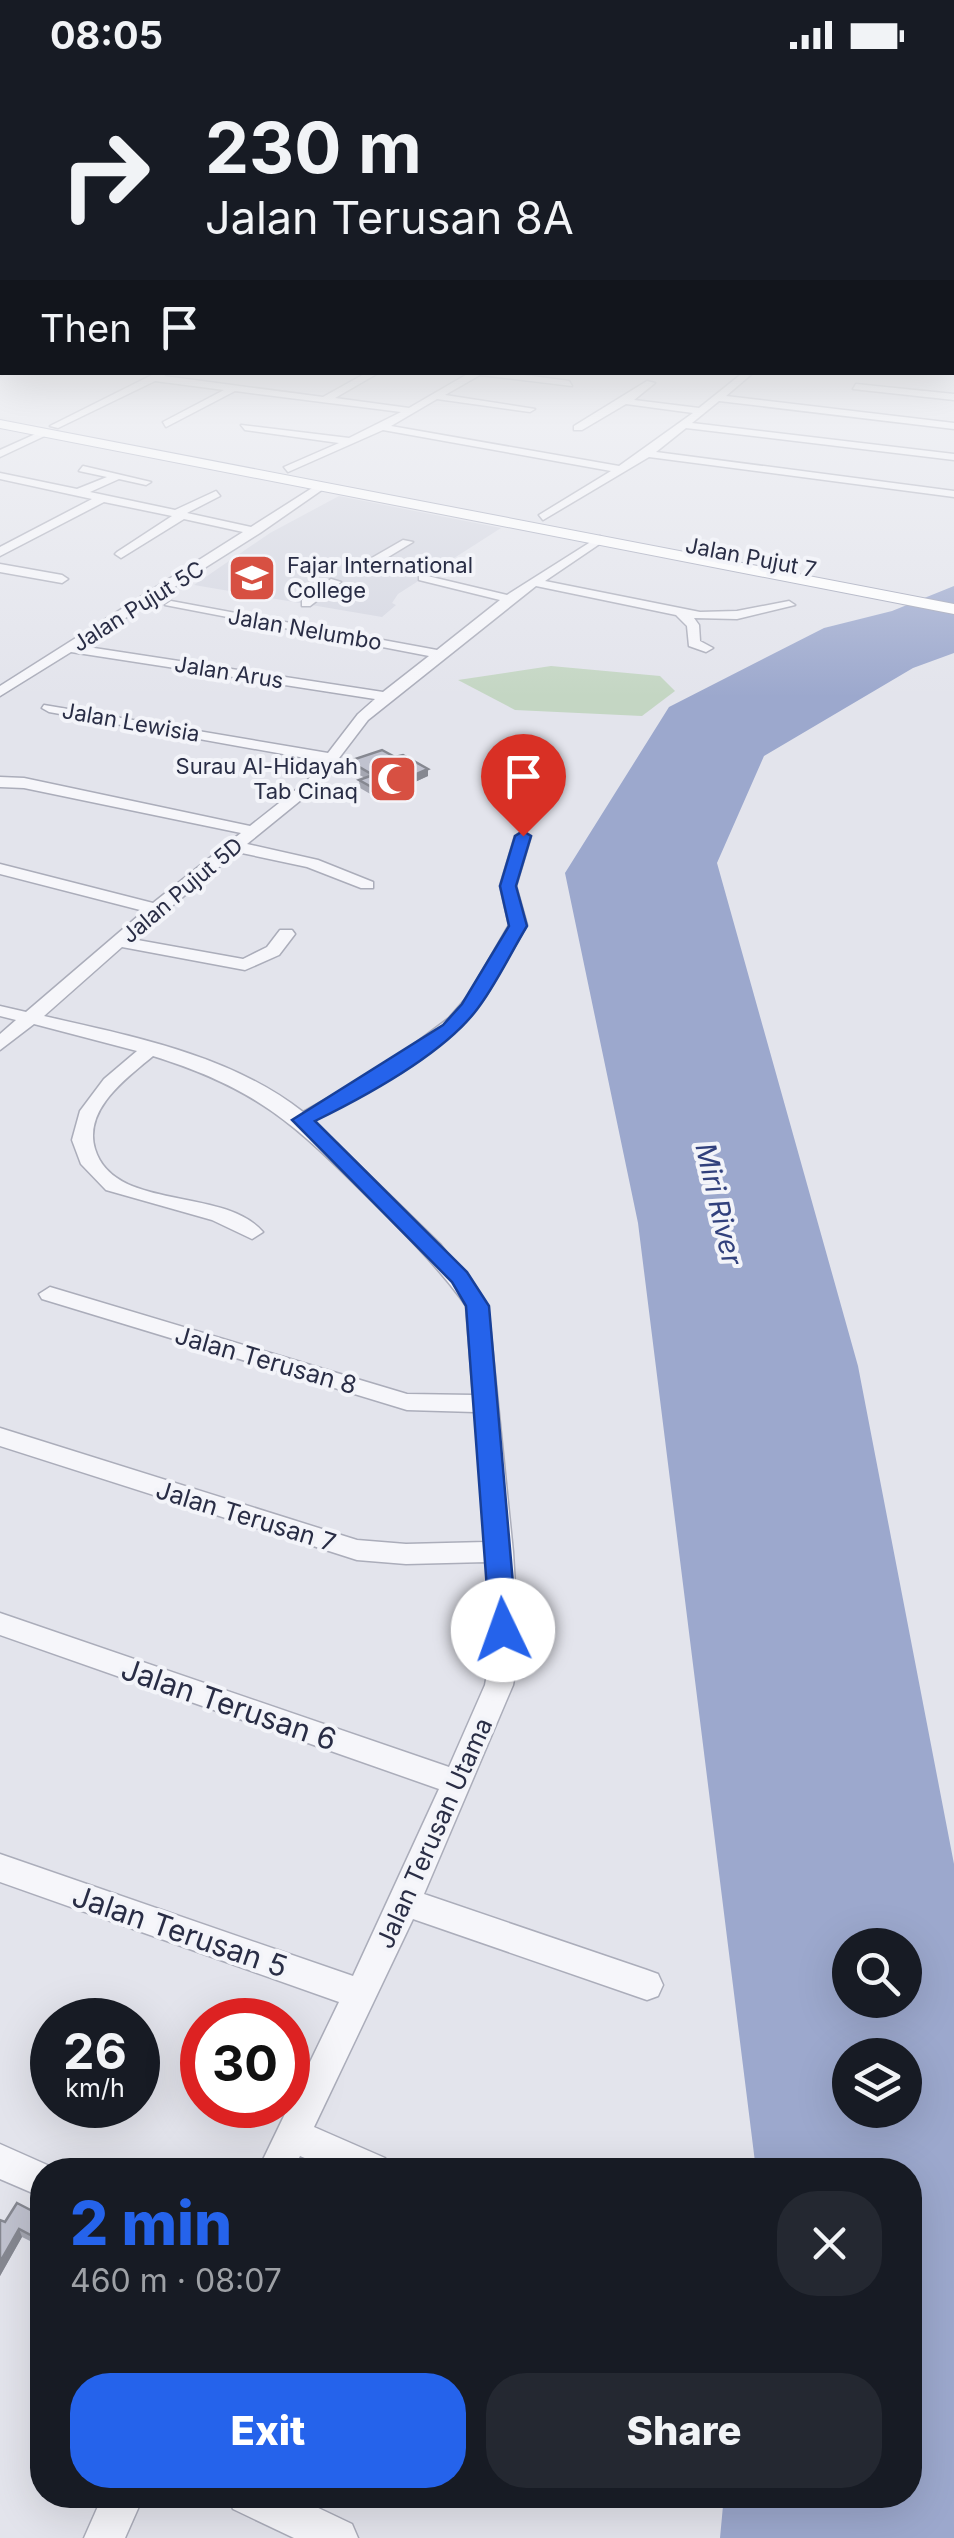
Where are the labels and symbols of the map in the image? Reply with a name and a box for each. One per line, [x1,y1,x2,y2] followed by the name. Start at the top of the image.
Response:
[683,532,819,582] street label: Jalan Pujut 7
[226,552,278,604] school or university icon: Fajar International College
[287,552,473,603] place label: Fajar International College
[68,555,208,657] street label: Jalan Pujut 5C
[226,603,384,655] street label: Jalan Nelumbo
[173,651,285,693] street label: Jalan Arus
[60,697,202,747] street label: Jalan Lewisia
[481,734,566,837] pin
[176,753,358,804] place label: Surau Al-Hidayah Tab Cinaq
[367,753,419,805] mosque icon: Surau Al-Hidayah Tab Cinaq
[116,832,248,948] street label: Jalan Pujut 5D
[688,1140,750,1270] water label: Miri River
[172,1320,360,1400] street label: Jalan Terusan 8
[153,1474,339,1558] street label: Jalan Terusan 7
[451,1578,555,1682] position arrow
[117,1650,341,1758] street label: Jalan Terusan 6
[370,1713,498,1953] street label: Jalan Terusan Utama
[68,1877,292,1985] street label: Jalan Terusan 5
[180,1998,310,2128] speed limit sign: 30

